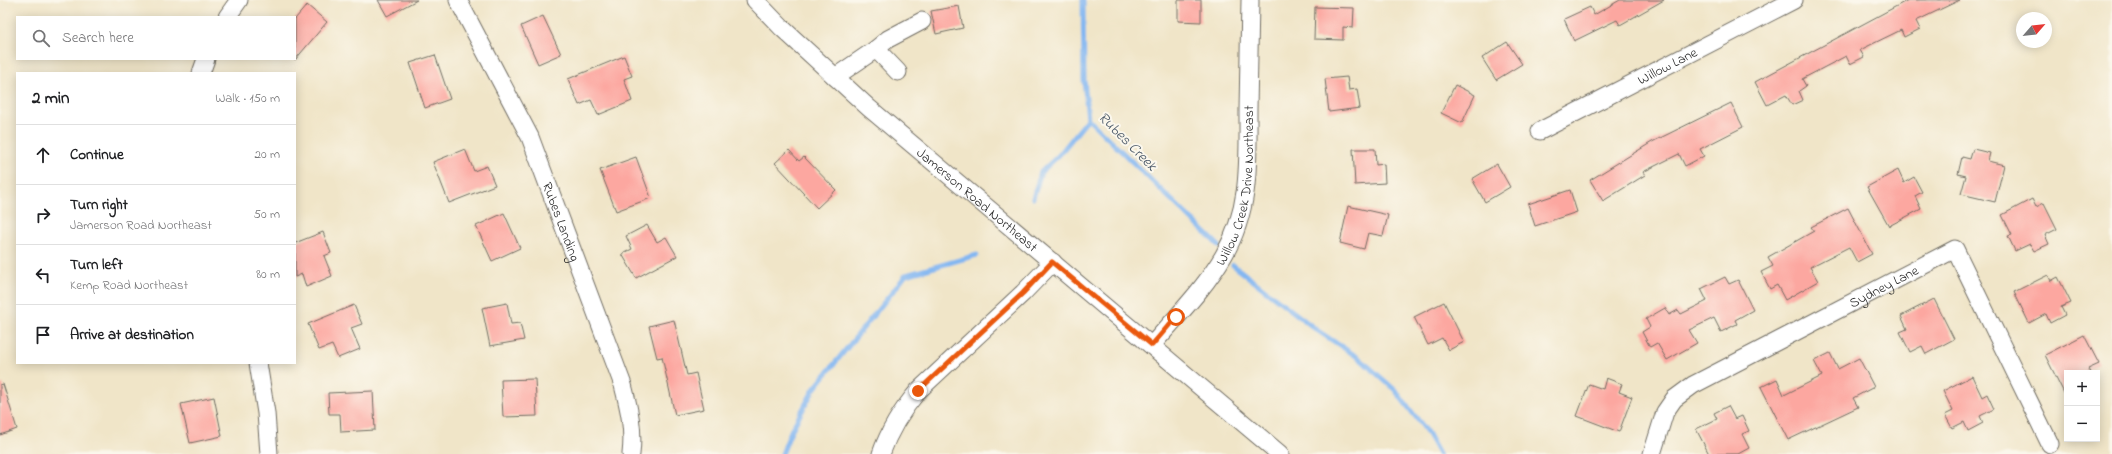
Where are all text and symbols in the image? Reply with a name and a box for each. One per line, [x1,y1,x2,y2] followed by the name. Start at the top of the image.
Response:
[2016,12,2052,48] north arrow
[16,16,296,60] search box
[30,27,52,49] icon: search
[62,27,134,49] text: Search here
[1634,42,1702,91] street label: Willow Lane
[32,86,69,111] text: 2 min
[215,89,280,108] text: Walk · 150 m
[1211,105,1260,270] street label: Willow Creek Drive Northeast
[1093,107,1163,177] water label: Rubes Creek
[911,143,1042,258] street label: Jamerson Road Northeast
[32,144,54,166] icon: ahead
[70,144,124,166] text: Continue
[255,145,280,164] text: 20 m
[536,179,585,265] street label: Rubes Landing
[70,194,128,216] text: Turn right
[32,204,54,226] icon: right
[254,205,280,224] text: 50 m
[70,216,212,235] text: Jamerson Road Northeast
[70,254,123,276] text: Turn left
[1846,260,1923,314] street label: Sydney Lane
[32,264,54,286] icon: left
[256,265,280,284] text: 80 m
[70,276,188,295] text: Kemp Road Northeast
[1167,308,1185,326] route start
[32,324,54,346] icon: arrive
[70,324,194,346] text: Arrive at destination
[2064,370,2100,442] map controls
[2064,370,2100,406] button: +
[909,382,927,400] route end
[2064,406,2100,442] button: −

